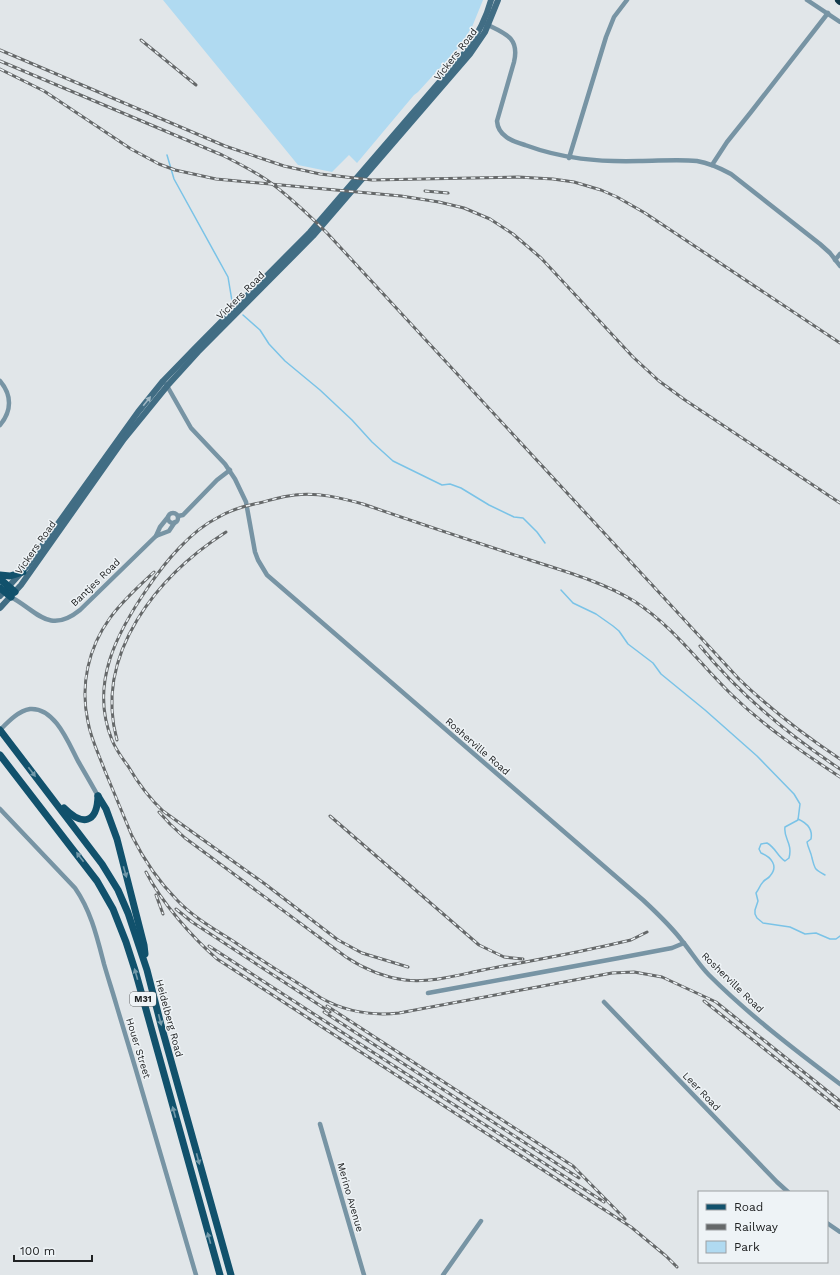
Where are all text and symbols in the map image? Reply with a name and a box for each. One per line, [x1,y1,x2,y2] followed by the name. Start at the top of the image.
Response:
[432,26,479,83] street label: Vickers Road
[214,269,267,322] street label: Vickers Road
[143,395,151,406] one-way arrow
[13,518,58,576] street label: Vickers Road
[68,556,122,609] street label: Bantjes Road
[443,716,512,777] street label: Rosherville Road
[28,766,36,777] one-way arrow
[76,852,84,863] one-way arrow
[122,866,128,878] one-way arrow
[700,950,766,1015] street label: Rosherville Road
[132,967,138,980] one-way arrow
[154,978,185,1058] street label: Heidelberg Road
[130,992,156,1006] road number: M31
[157,1014,163,1027] one-way arrow
[124,1017,153,1080] street label: Houer Street
[681,1070,723,1113] street label: Leer Road
[171,1106,177,1118] one-way arrow
[195,1153,201,1165] one-way arrow
[335,1161,366,1233] street label: Merino Avenue
[698,1191,828,1263] legend
[734,1200,763,1214] text: Road
[734,1220,779,1234] text: Railway
[206,1231,212,1243] one-way arrow
[14,1237,92,1263] scale bar
[734,1240,760,1254] text: Park
[20,1244,55,1258] text: 100 m

